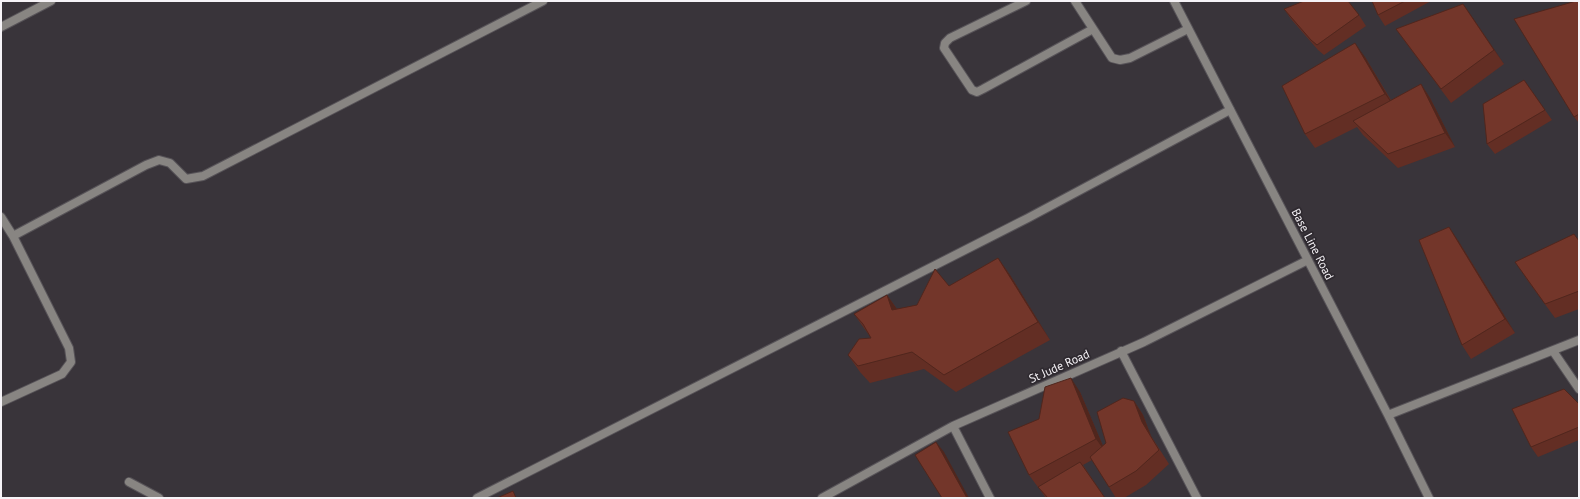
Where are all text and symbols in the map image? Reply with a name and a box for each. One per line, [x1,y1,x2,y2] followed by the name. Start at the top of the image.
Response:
[1289,206,1337,282] street label: Base Line Road
[1026,346,1092,386] street label: St Jude Road

